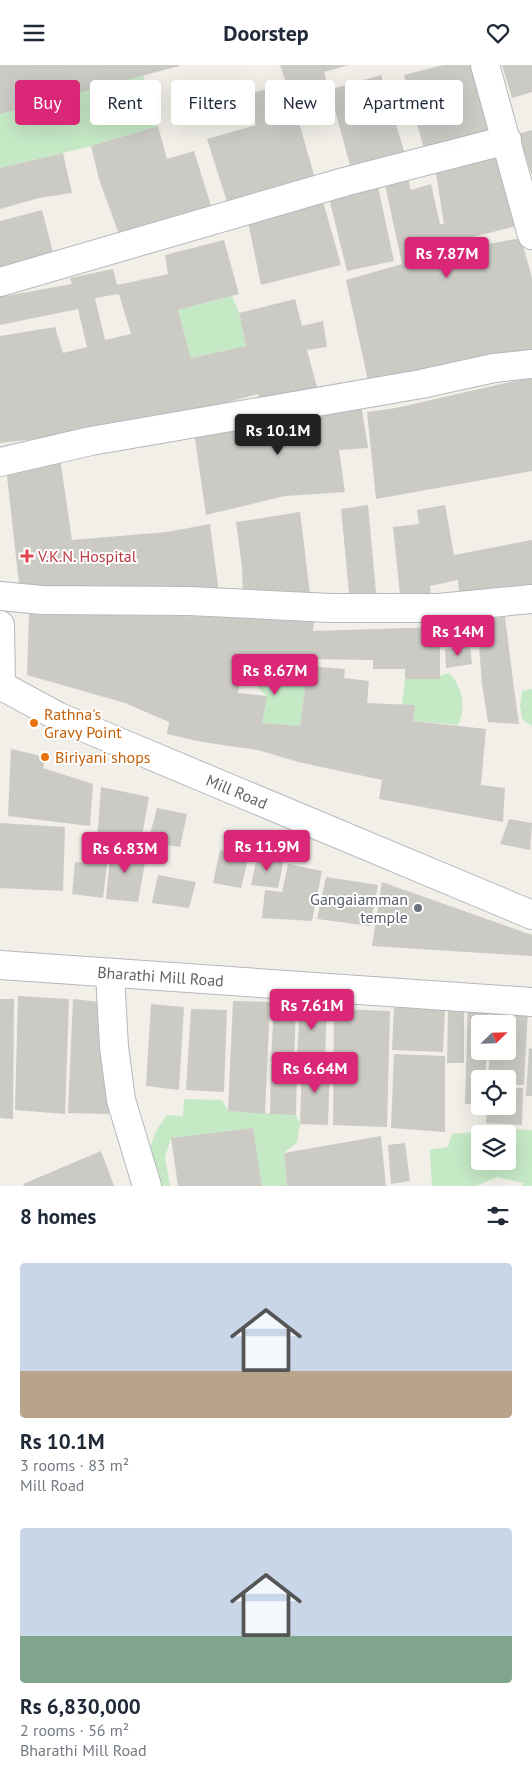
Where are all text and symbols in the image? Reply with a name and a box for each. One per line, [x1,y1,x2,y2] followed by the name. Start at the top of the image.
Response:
[20,19,48,47] icon: menu
[223,19,309,47] text: Doorstep
[484,19,512,47] icon: heart
[15,80,80,125] chip: Buy
[90,80,161,125] chip: Rent
[171,80,255,125] chip: Filters
[265,80,335,125] chip: New
[345,80,463,125] chip: Apartment
[395,237,499,279] pin: Rs 7.87M
[416,243,478,263] text: Rs 7.87M
[226,413,330,456] pin: Rs 10.1M
[246,420,310,440] text: Rs 10.1M
[37,546,137,566] place label: V.K.N. Hospital
[20,549,34,563] marker: V.K.N. Hospital
[417,615,499,657] pin: Rs 14M
[432,621,484,641] text: Rs 14M
[223,653,327,696] pin: Rs 8.67M
[243,660,307,680] text: Rs 8.67M
[44,704,122,742] place label: Rathna's Gravy Point
[28,717,40,729] marker: Rathna's Gravy Point
[55,747,151,767] place label: Biriyani shops
[39,751,51,763] marker: Biriyani shops
[203,770,271,813] street label: Mill Road
[215,829,319,872] pin: Rs 11.9M
[73,831,177,874] pin: Rs 6.83M
[235,836,299,856] text: Rs 11.9M
[93,838,157,858] text: Rs 6.83M
[310,889,408,927] place label: Gangaiamman temple
[412,902,424,914] marker: Gangaiamman temple
[97,962,225,991] street label: Bharathi Mill Road
[260,989,364,1031] pin: Rs 7.61M
[281,995,343,1015] text: Rs 7.61M
[471,1015,516,1060] north arrow
[471,1015,516,1170] map controls
[263,1051,367,1094] pin: Rs 6.64M
[283,1058,347,1078] text: Rs 6.64M
[471,1070,516,1115] button: locate
[471,1125,516,1170] button: layers
[484,1202,512,1230] icon: filters
[20,1203,96,1230] text: 8 homes
[221,1295,311,1385] icon: home
[20,1428,105,1455] text: Rs 10.1M
[20,1455,129,1475] text: 3 rooms · 83 m²
[20,1475,84,1495] text: Mill Road
[221,1560,311,1650] icon: home
[20,1693,141,1720] text: Rs 6,830,000
[20,1720,129,1740] text: 2 rooms · 56 m²
[20,1740,147,1760] text: Bharathi Mill Road

